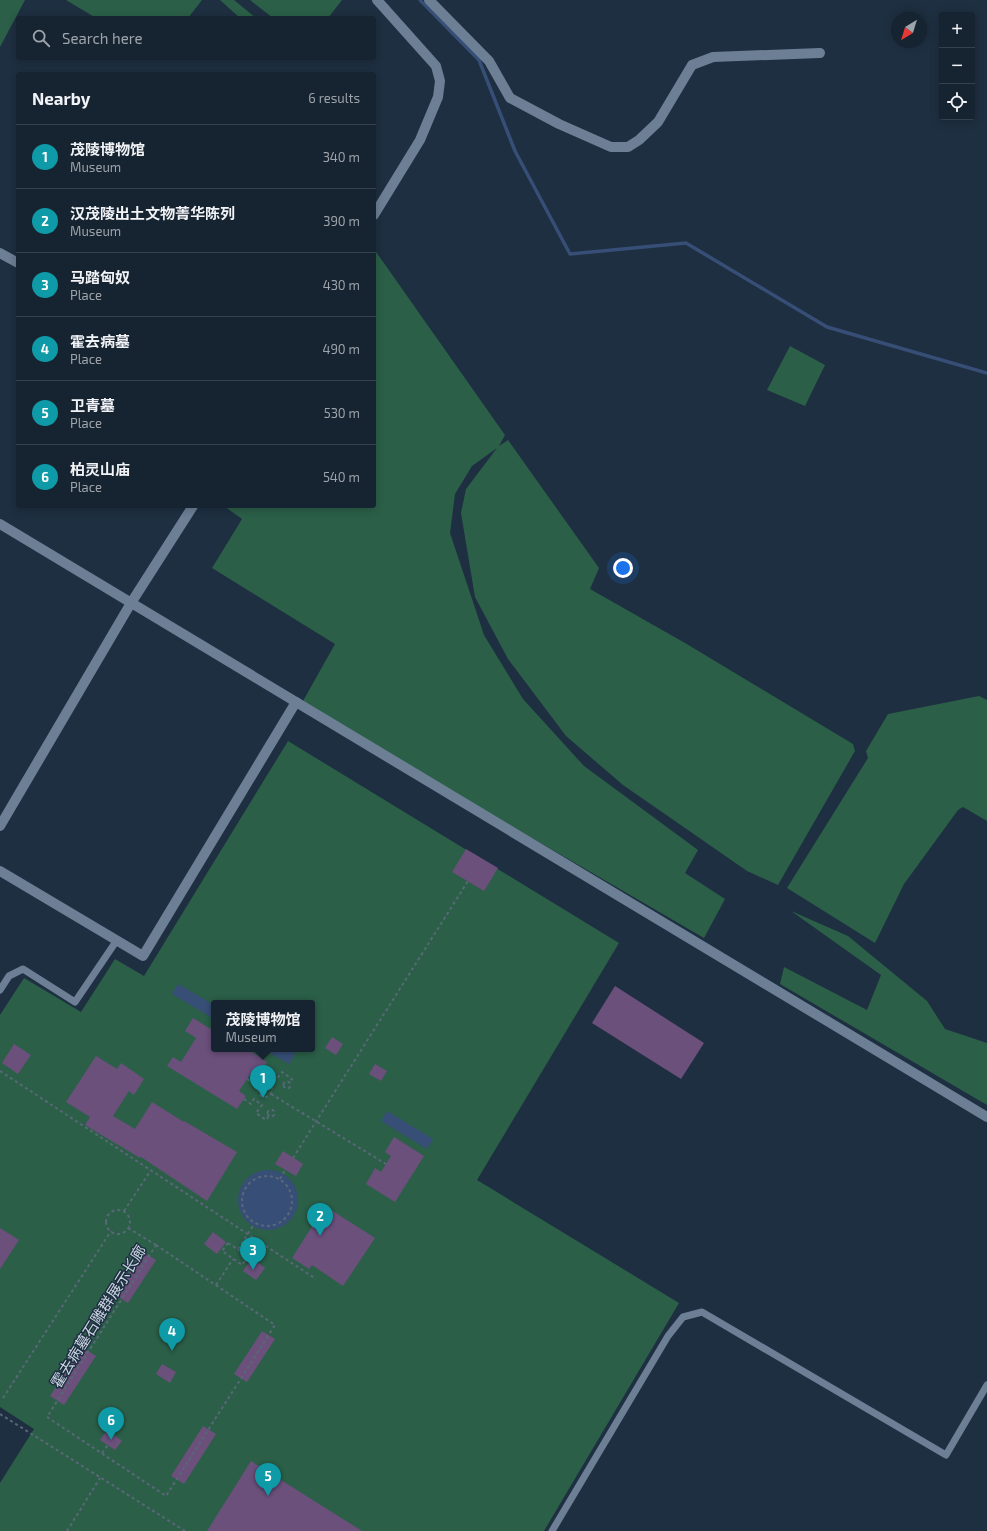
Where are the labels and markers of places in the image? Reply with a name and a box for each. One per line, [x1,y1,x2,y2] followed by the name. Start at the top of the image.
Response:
[250,1065,276,1098] pin: 1
[307,1203,333,1236] pin: 2
[240,1237,266,1270] pin: 3
[159,1318,185,1351] pin: 4
[98,1407,124,1440] pin: 6
[255,1463,281,1496] pin: 5

